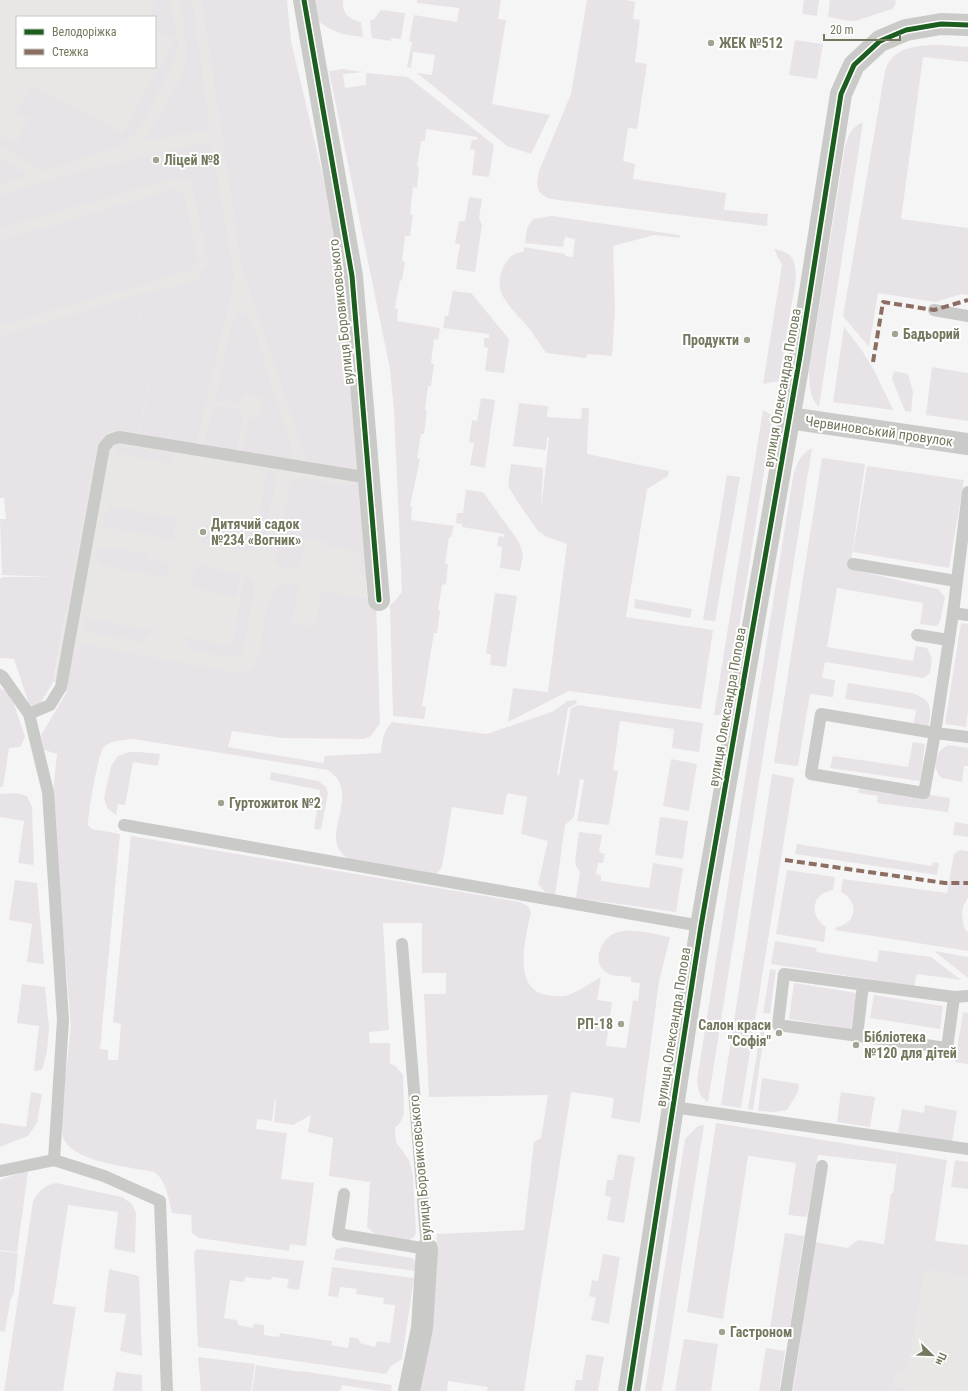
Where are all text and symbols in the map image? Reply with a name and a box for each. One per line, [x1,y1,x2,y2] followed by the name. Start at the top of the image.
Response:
[16,16,156,68] legend
[824,16,900,42] scale bar
[830,23,854,37] text: 20 m
[52,25,117,39] text: Велодоріжка
[719,35,783,51] place label: ЖЕК №512
[706,38,716,48] marker: ЖЕК №512
[52,45,89,59] text: Стежка
[164,152,220,168] place label: Ліцей №8
[151,155,161,165] marker: Ліцей №8
[325,238,357,386] street label: вулиця Боровиковського
[760,307,804,469] street label: вулиця Олександра Попова
[903,326,960,342] place label: Бадьорий
[890,329,900,339] marker: Бадьорий
[682,332,739,348] place label: Продукти
[742,335,752,345] marker: Продукти
[804,413,954,449] street label: Червиновський провулок
[211,516,301,548] place label: Дитячий садок №234 «Вогник»
[198,527,208,537] marker: Дитячий садок №234 «Вогник»
[705,626,749,788] street label: вулиця Олександра Попова
[229,795,321,811] place label: Гуртожиток №2
[216,798,226,808] marker: Гуртожиток №2
[652,946,694,1108] street label: вулиця Олександра Попова
[577,1016,613,1032] place label: РП-18
[698,1017,772,1049] place label: Салон краси "Софія"
[616,1019,626,1029] marker: РП-18
[774,1028,784,1038] marker: Салон краси "Софія"
[864,1029,957,1061] place label: Бібліотека №120 для дітей
[851,1040,861,1050] marker: Бібліотека №120 для дітей
[406,1094,434,1242] street label: вулиця Боровиковського
[730,1324,792,1340] place label: Гастроном
[717,1327,727,1337] marker: Гастроном
[912,1335,952,1375] north arrow
[932,1351,949,1367] text: Пн

